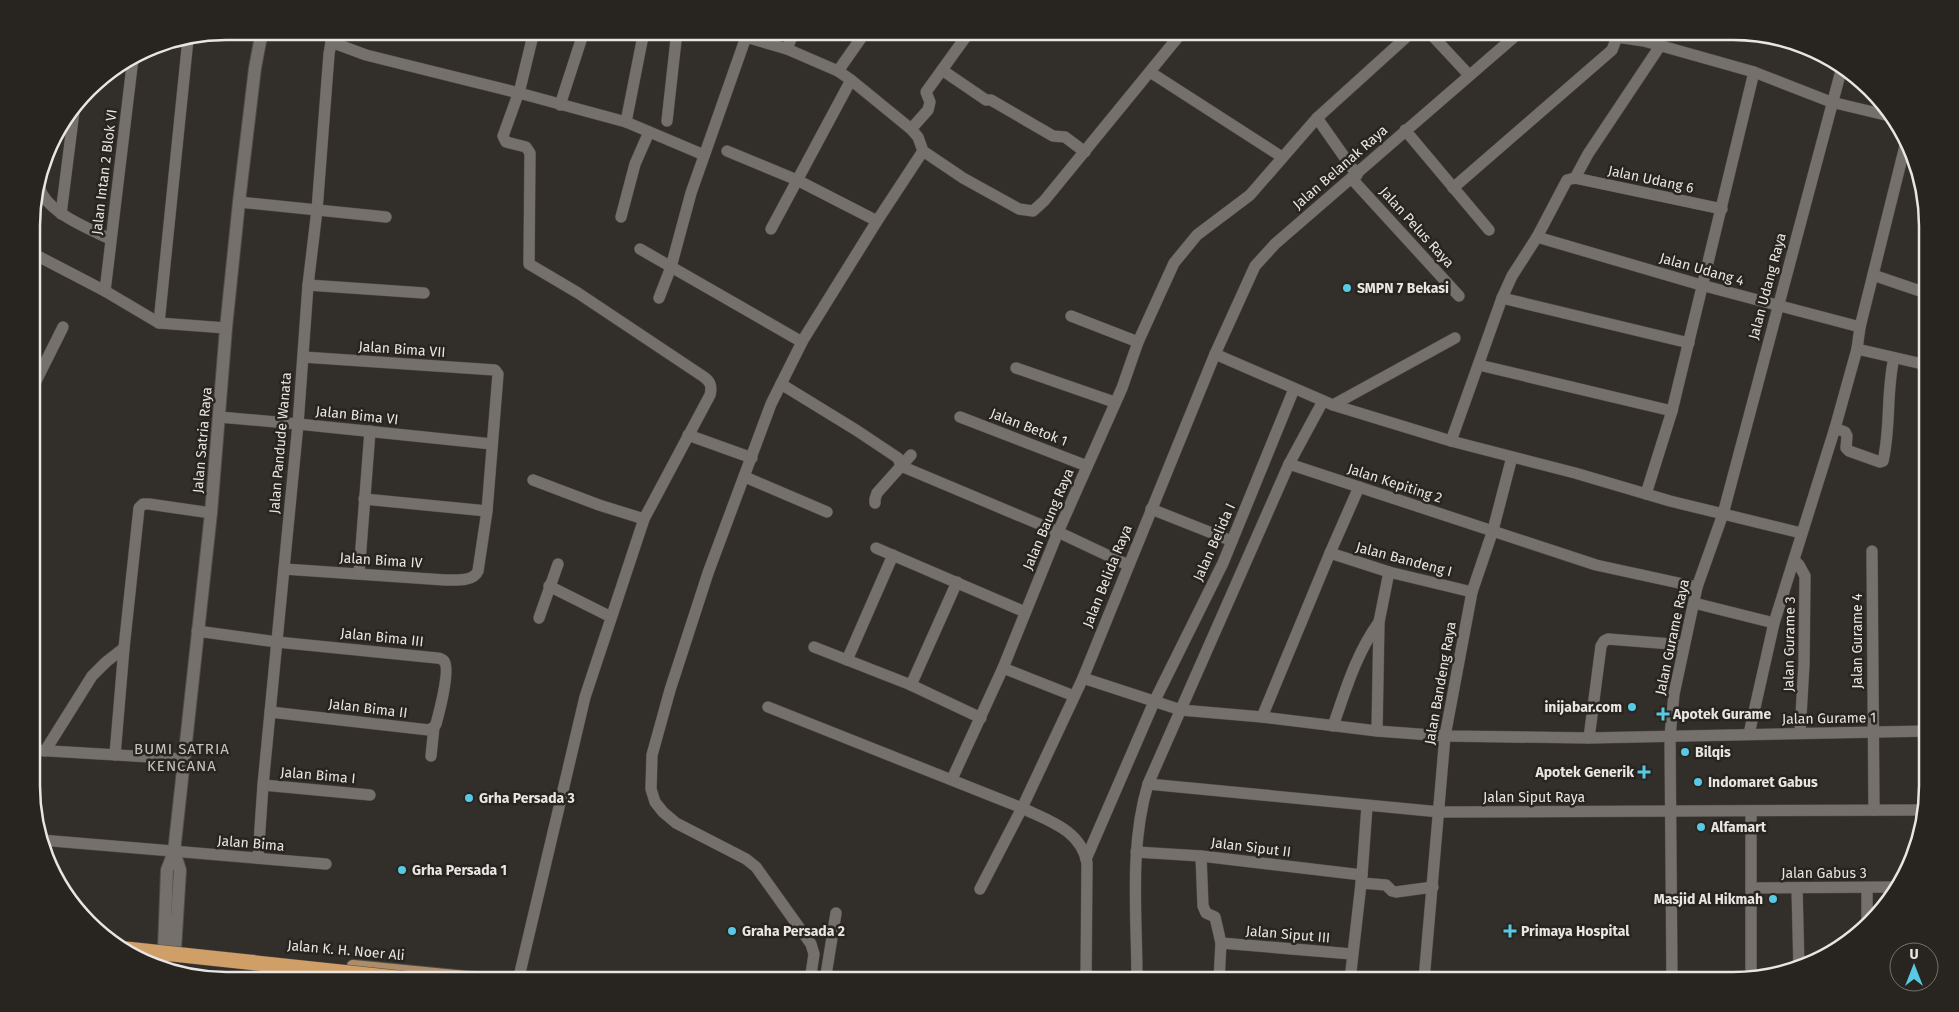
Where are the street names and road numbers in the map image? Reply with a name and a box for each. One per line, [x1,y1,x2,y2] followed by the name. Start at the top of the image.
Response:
[88,108,121,236] street label: Jalan Intan 2 Blok VI
[1290,122,1391,213] street label: Jalan Belanak Raya
[1606,162,1695,197] street label: Jalan Udang 6
[1376,183,1457,271] street label: Jalan Pelus Raya
[1745,231,1790,341] street label: Jalan Udang Raya
[1658,249,1747,290] street label: Jalan Udang 4
[358,338,446,361] street label: Jalan Bima VII
[266,372,295,514] street label: Jalan Pandude Wanata
[189,386,216,494] street label: Jalan Satria Raya
[315,403,399,428] street label: Jalan Bima VI
[988,405,1070,450] street label: Jalan Betok 1
[1345,460,1444,507] street label: Jalan Kepiting 2
[1019,466,1078,573] street label: Jalan Baung Raya
[1190,501,1239,584] street label: Jalan Belida I
[1079,522,1136,630] street label: Jalan Belida Raya
[1354,538,1454,581] street label: Jalan Bandeng I
[339,549,423,572] street label: Jalan Bima IV
[1652,578,1693,697] street label: Jalan Gurame Raya
[1849,593,1866,689] street label: Jalan Gurame 4
[1780,596,1799,692] street label: Jalan Gurame 3
[1421,620,1460,746] street label: Jalan Bandeng Raya
[340,625,424,650] street label: Jalan Bima III
[328,695,408,722] street label: Jalan Bima II
[1782,709,1876,728] street label: Jalan Gurame 1
[280,764,356,787] street label: Jalan Bima I
[1483,789,1585,806] street label: Jalan Siput Raya
[217,832,285,855] street label: Jalan Bima
[1210,834,1292,861] street label: Jalan Siput II
[1781,865,1867,882] street label: Jalan Gabus 3
[1245,922,1331,947] street label: Jalan Siput III
[287,937,405,964] street label: Jalan K. H. Noer Ali

